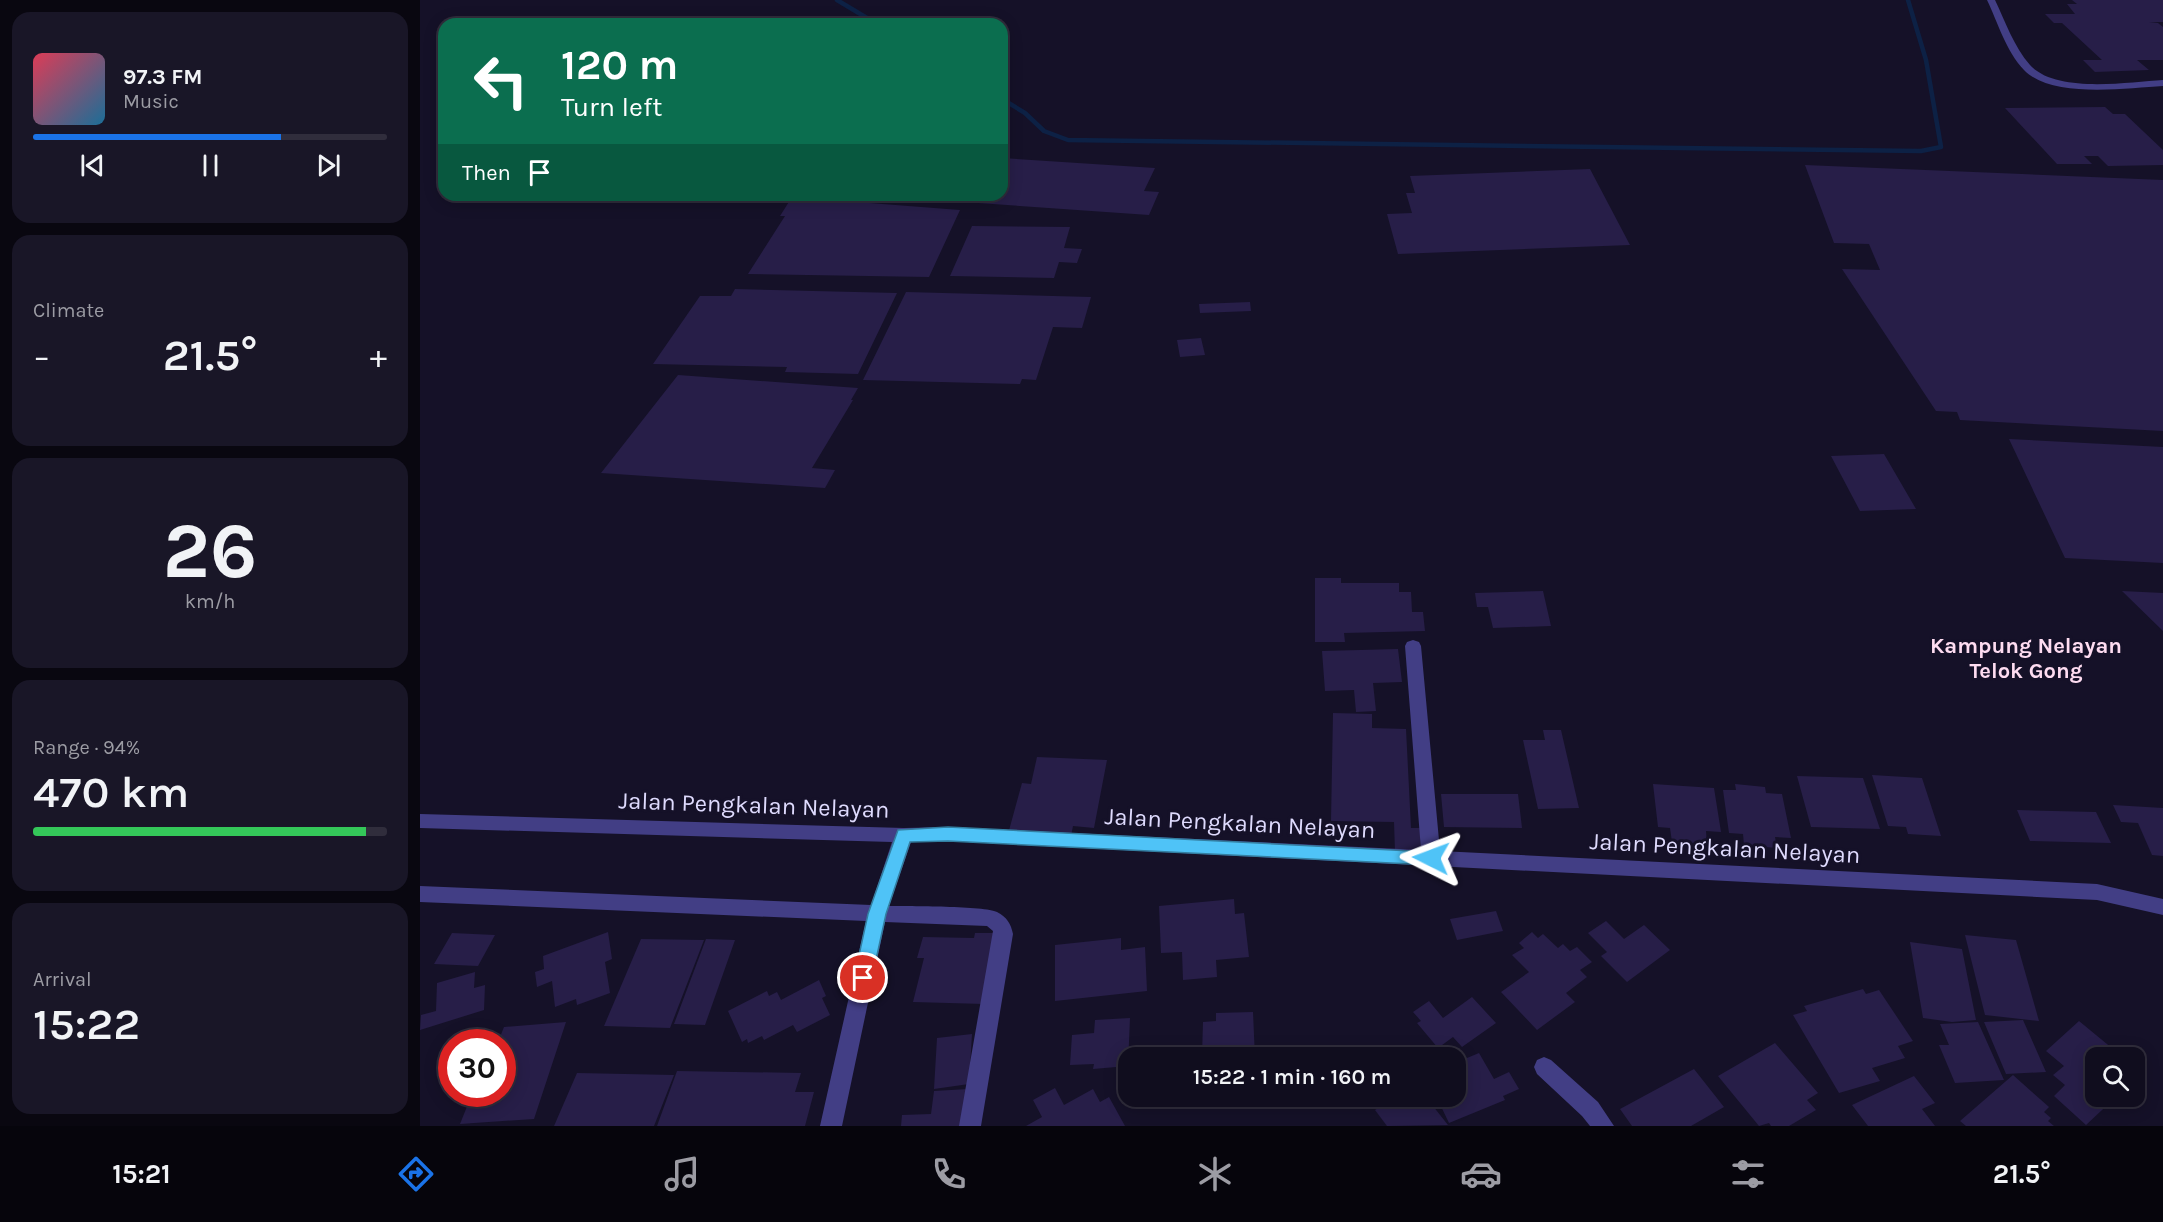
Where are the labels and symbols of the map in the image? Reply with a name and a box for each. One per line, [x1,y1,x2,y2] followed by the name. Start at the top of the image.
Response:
[1930,633,2122,684] district label: Kampung Nelayan Telok Gong
[618,786,890,824] street label: Jalan Pengkalan Nelayan
[1104,802,1376,844] street label: Jalan Pengkalan Nelayan
[1399,826,1463,890] position arrow
[1589,827,1861,869] street label: Jalan Pengkalan Nelayan
[837,952,888,1003] pin
[438,1029,516,1107] speed limit sign: 30

